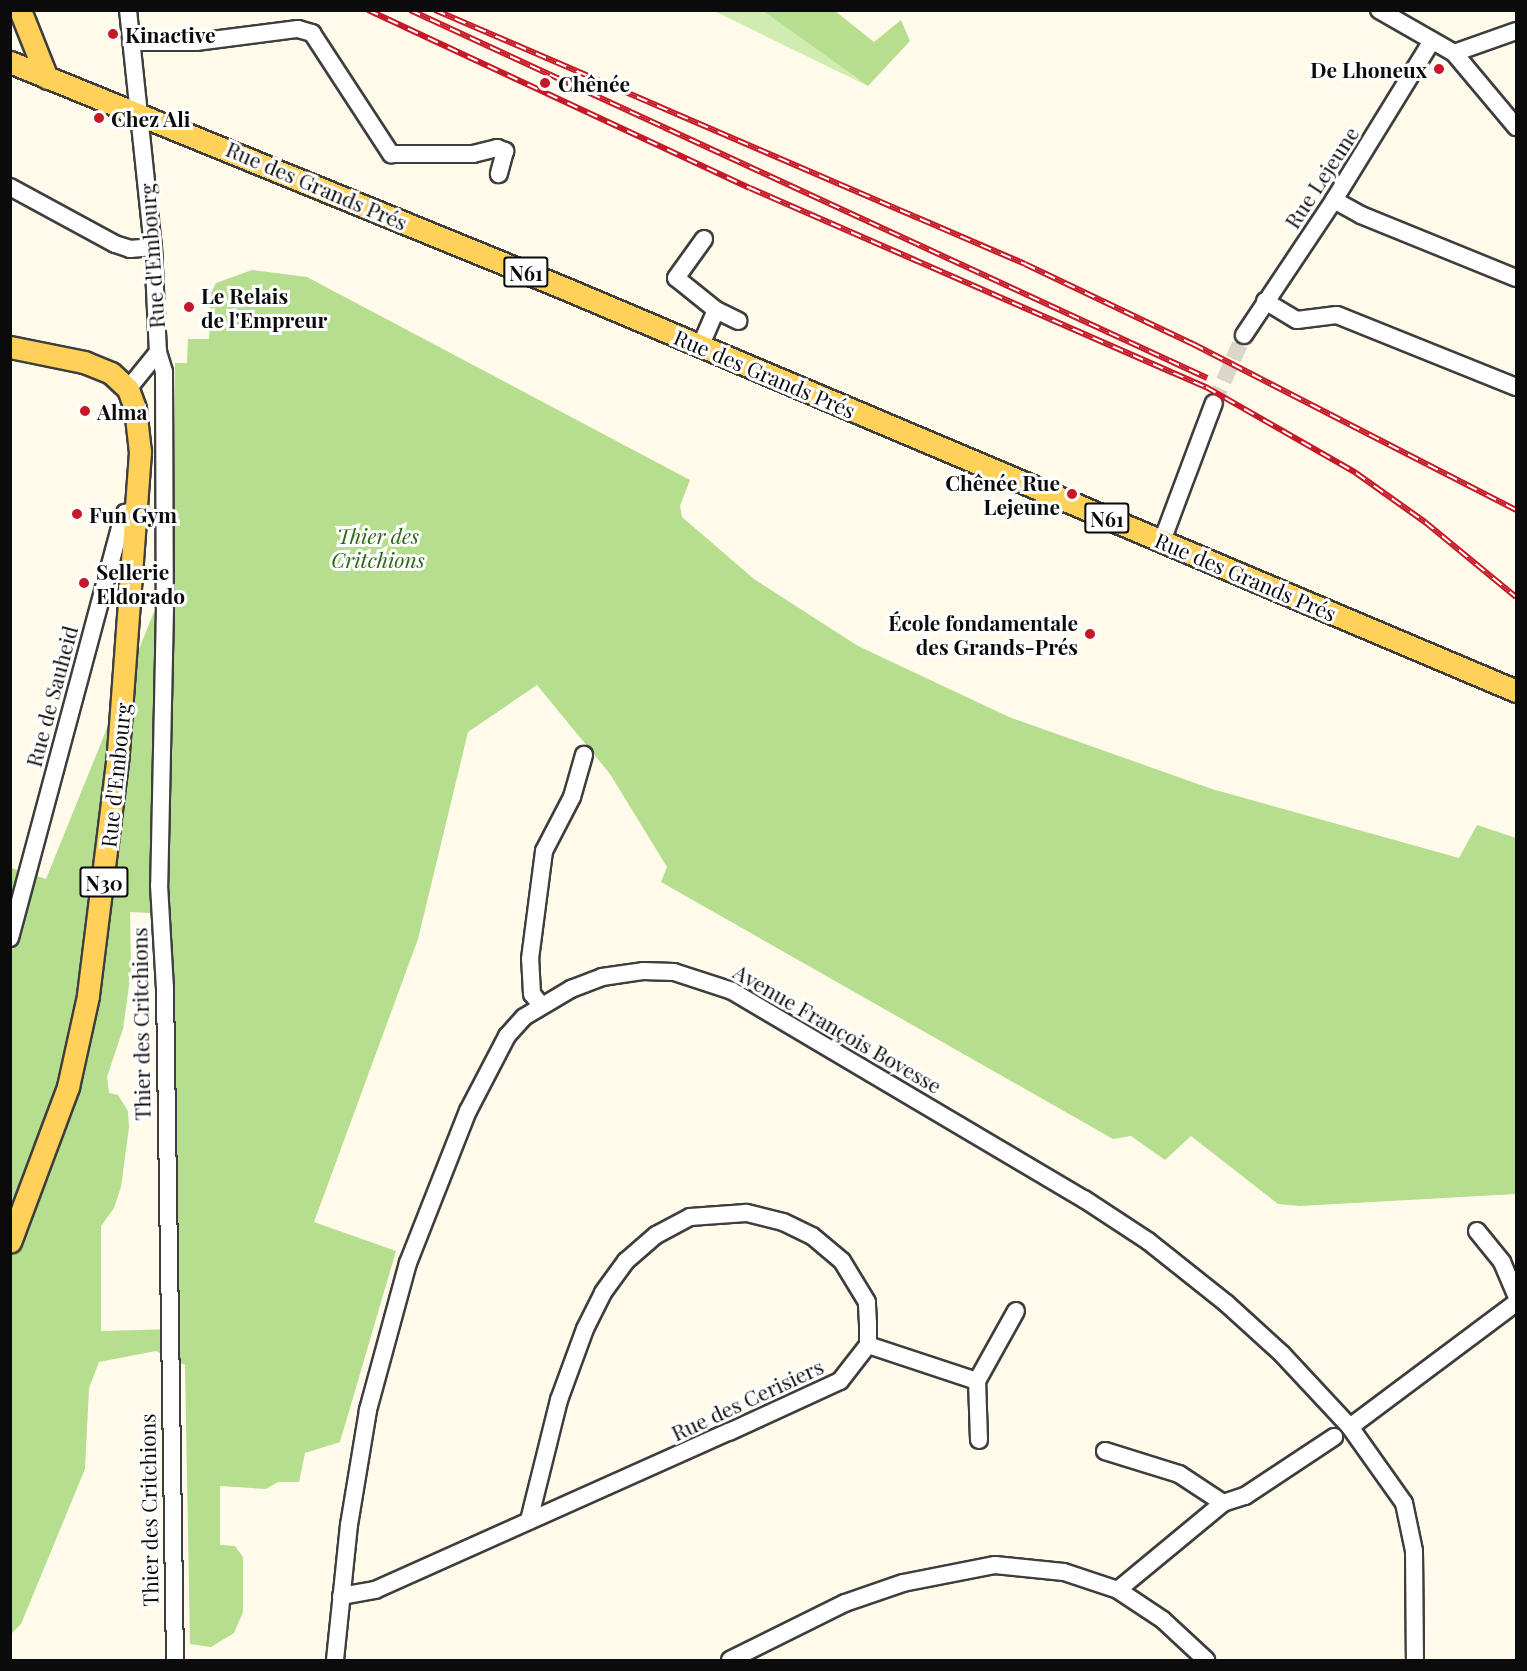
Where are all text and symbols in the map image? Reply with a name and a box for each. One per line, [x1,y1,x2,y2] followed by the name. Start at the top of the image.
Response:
[125,21,216,47] place label: Kinactive
[106,27,120,41] marker: Kinactive
[1310,56,1427,82] place label: De Lhoneux
[1432,62,1446,76] marker: De Lhoneux
[558,70,630,96] place label: Chênée
[536,74,554,92] marker: Chênée
[111,105,191,131] place label: Chez Ali
[92,111,106,125] marker: Chez Ali
[1279,121,1363,233] street label: Rue Lejeune
[223,135,411,235] street label: Rue des Grands Prés
[133,183,169,329] street label: Rue d'Embourg
[502,255,550,289] road number: N61
[201,282,328,332] place label: Le Relais de l'Empreur
[182,300,196,314] marker: Le Relais de l'Empreur
[671,323,859,423] street label: Rue des Grands Prés
[97,398,147,424] place label: Alma
[78,404,92,418] marker: Alma
[945,469,1060,519] place label: Chênée Rue Lejeune
[1065,487,1079,501] marker: Chênée Rue Lejeune
[89,501,177,527] place label: Fun Gym
[1083,501,1131,535] road number: N61
[70,507,84,521] marker: Fun Gym
[331,522,425,572] park label: Thier des Critchions
[1152,526,1340,626] street label: Rue des Grands Prés
[96,558,185,608] place label: Sellerie Eldorado
[77,576,91,590] marker: Sellerie Eldorado
[888,609,1078,659] place label: École fondamentale des Grands-Prés
[20,623,82,769] street label: Rue de Sauheid
[1083,627,1097,641] marker: École fondamentale des Grands-Prés
[95,701,135,849] street label: Rue d'Embourg
[78,865,130,899] road number: N30
[126,927,154,1121] street label: Thier des Critchions
[730,958,946,1098] street label: Avenue François Bovesse
[667,1353,827,1445] street label: Rue des Cerisiers
[134,1413,162,1607] street label: Thier des Critchions

